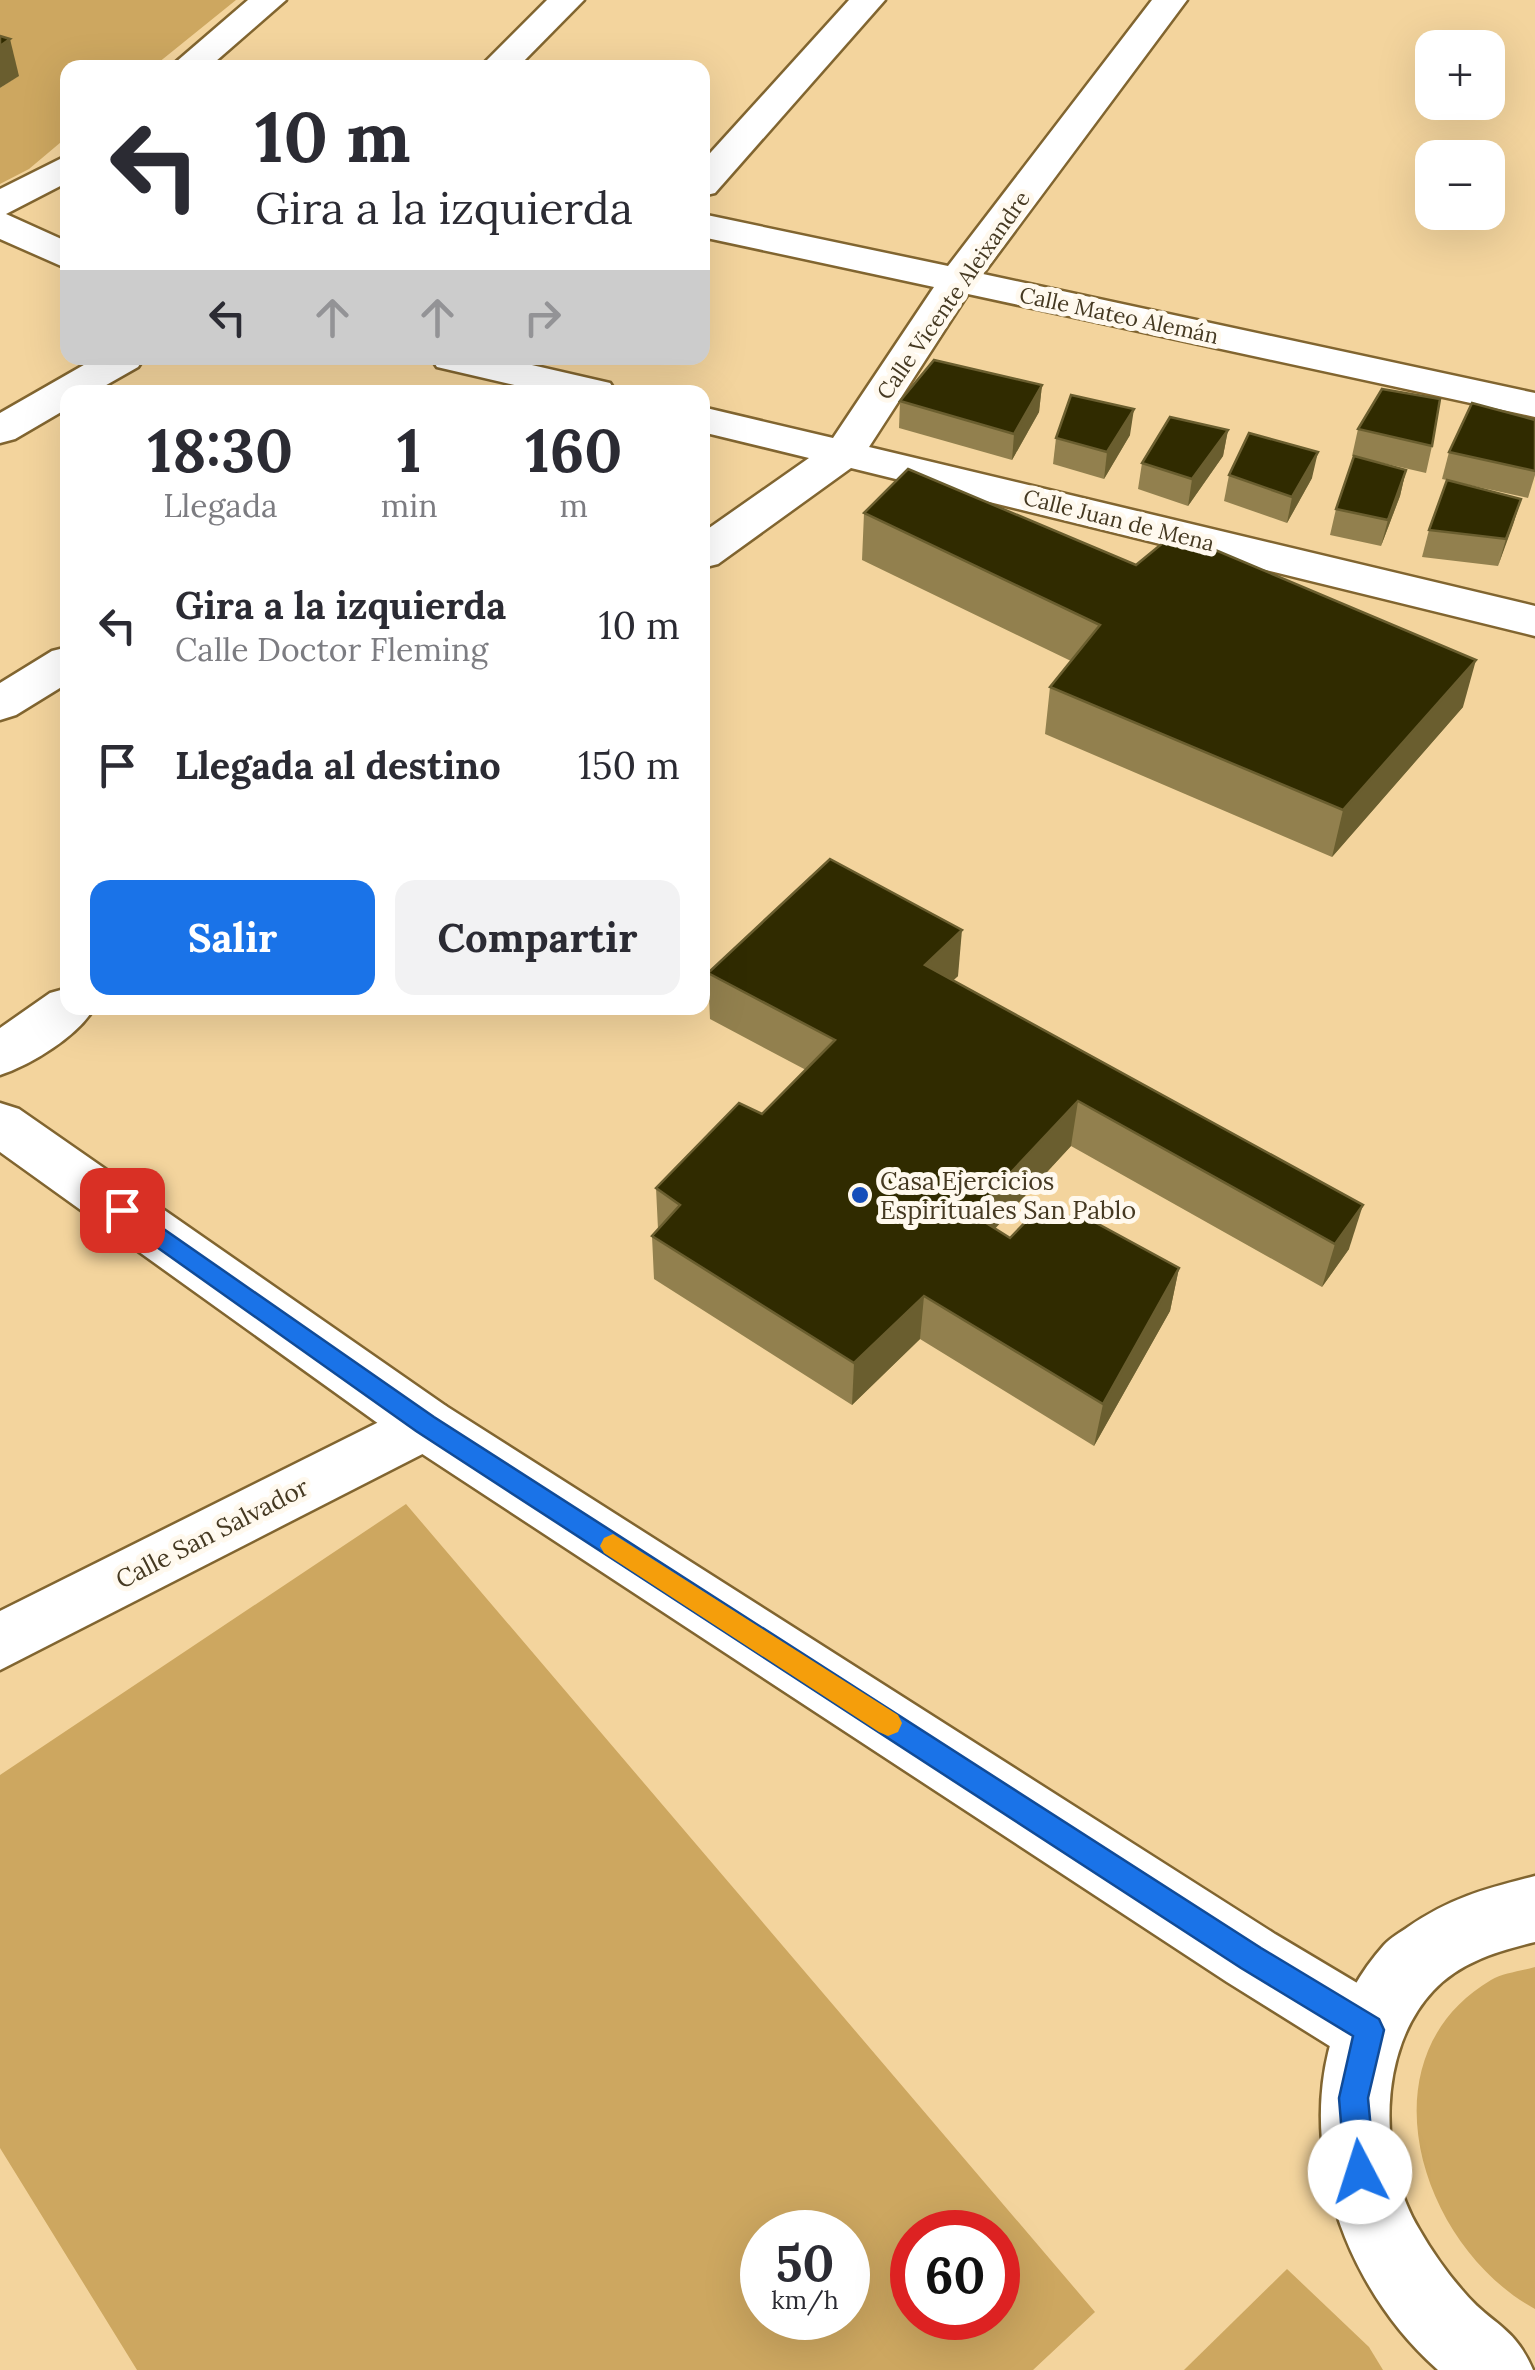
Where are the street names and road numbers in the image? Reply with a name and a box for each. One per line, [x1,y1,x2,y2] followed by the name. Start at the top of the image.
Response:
[870,185,1036,405] street label: Calle Vicente Aleixandre
[1017,280,1221,350] street label: Calle Mateo Alemán
[1021,483,1217,557] street label: Calle Juan de Mena
[110,1470,314,1595] street label: Calle San Salvador

